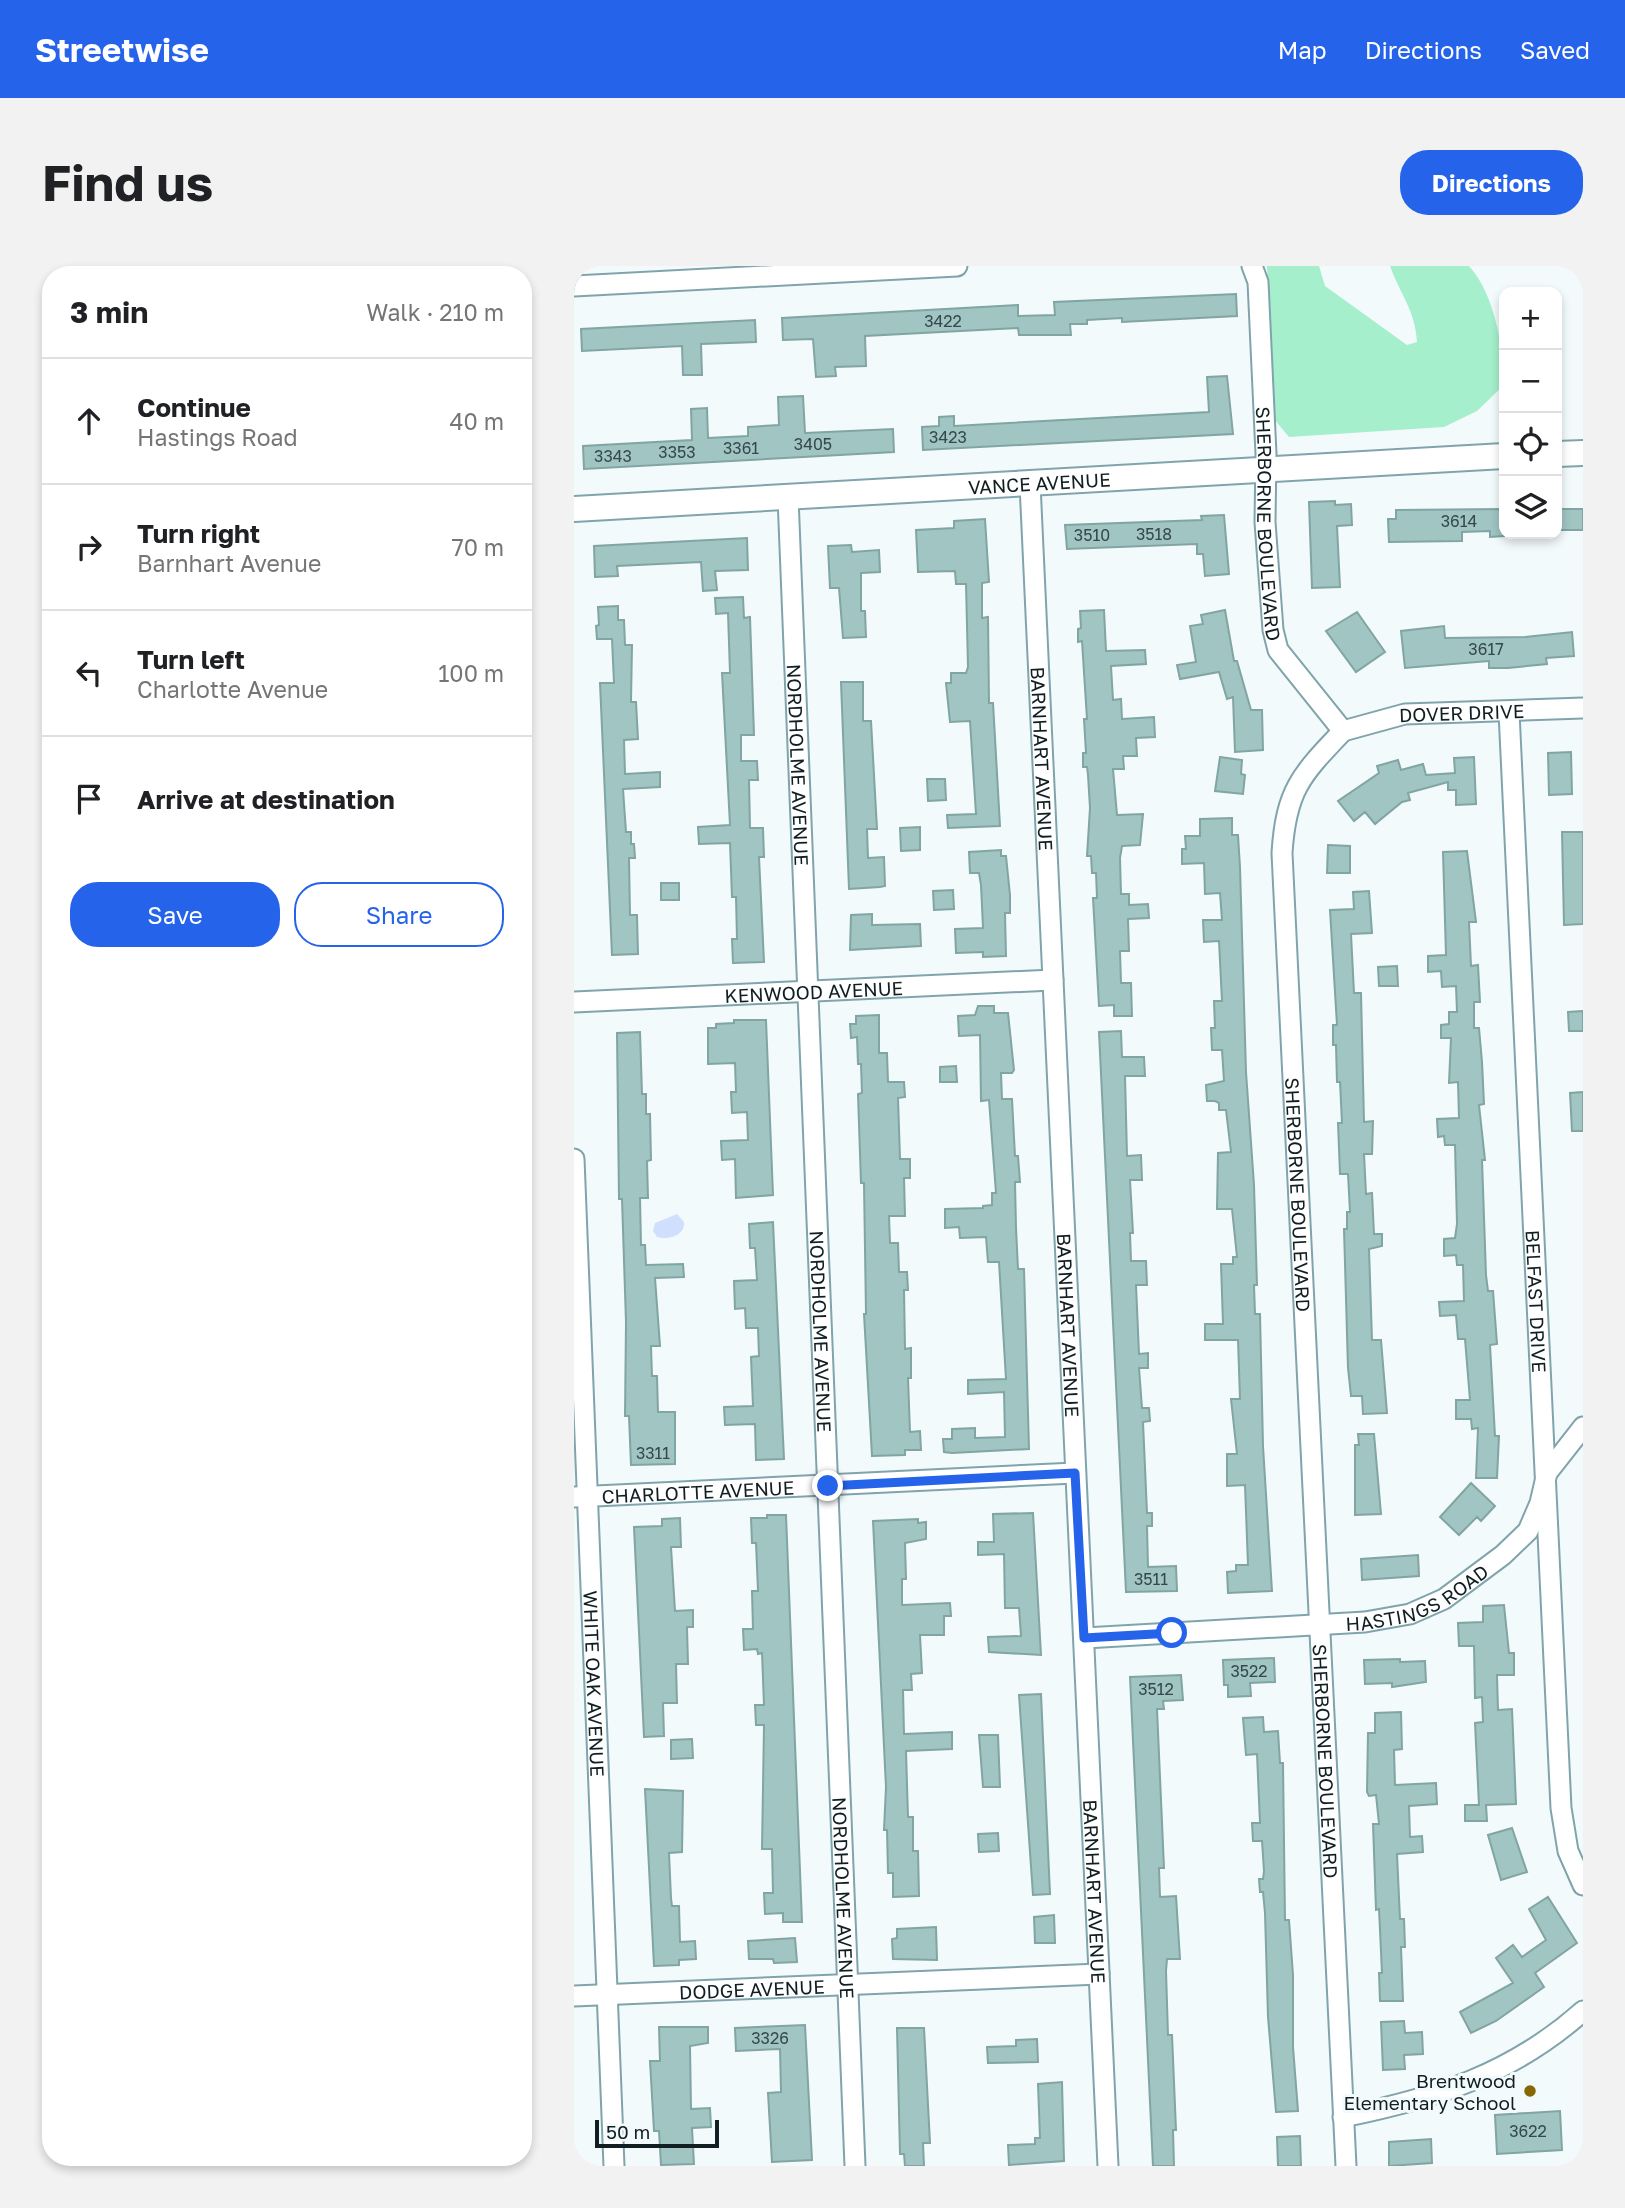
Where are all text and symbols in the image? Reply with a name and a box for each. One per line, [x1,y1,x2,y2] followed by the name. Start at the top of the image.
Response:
[35,30,209,69] text: Streetwise
[1278,35,1327,64] text: Map
[1365,35,1482,64] text: Directions
[1520,35,1590,64] text: Saved
[1400,150,1583,215] button: Directions
[42,153,213,212] text: Find us
[1499,287,1562,539] map controls
[1499,287,1562,350] button: +
[70,294,148,330] text: 3 min
[366,298,504,326] text: Walk · 210 m
[924,311,962,331] house number: 3422
[1499,350,1562,413] button: −
[137,392,251,423] text: Continue
[70,402,108,440] icon: ahead
[1252,406,1287,643] street label: SHERBORNE BOULEVARD
[450,407,504,435] text: 40 m
[1499,413,1562,476] button: locate
[137,423,298,451] text: Hastings Road
[929,427,967,447] house number: 3423
[794,434,832,454] house number: 3405
[723,438,759,458] house number: 3361
[658,442,696,462] house number: 3353
[594,446,632,466] house number: 3343
[967,467,1111,498] street label: VANCE AVENUE
[1499,476,1562,539] button: layers
[1441,511,1477,531] house number: 3614
[137,518,260,549] text: Turn right
[1136,524,1172,544] house number: 3518
[1074,525,1110,545] house number: 3510
[70,528,108,566] icon: right
[451,533,504,561] text: 70 m
[137,549,321,577] text: Barnhart Avenue
[1468,639,1504,659] house number: 3617
[137,644,245,675] text: Turn left
[70,654,108,692] icon: left
[438,659,504,687] text: 100 m
[783,663,814,866] street label: NORDHOLME AVENUE
[1027,666,1058,851] street label: BARNHART AVENUE
[137,675,328,703] text: Charlotte Avenue
[1399,698,1525,726] street label: DOVER DRIVE
[70,780,108,818] icon: arrive
[137,784,395,815] text: Arrive at destination
[70,882,280,947] button: Save
[294,882,504,947] button: Share
[724,975,904,1007] street label: KENWOOD AVENUE
[1281,1077,1316,1313] street label: SHERBORNE BOULEVARD
[1522,1229,1552,1373] street label: BELFAST DRIVE
[806,1230,837,1433] street label: NORDHOLME AVENUE
[1053,1233,1085,1418] street label: BARNHART AVENUE
[636,1443,670,1463] house number: 3311
[812,1470,843,1501] route end
[601,1475,795,1507] street label: CHARLOTTE AVENUE
[1345,1559,1492,1635] street label: HASTINGS ROAD
[1134,1569,1168,1589] house number: 3511
[580,1590,610,1777] street label: WHITE OAK AVENUE
[1156,1617,1187,1648] route start
[1309,1643,1343,1879] street label: SHERBORNE BOULEVARD
[1230,1661,1268,1681] house number: 3522
[1138,1679,1174,1699] house number: 3512
[829,1796,860,1999] street label: NORDHOLME AVENUE
[1080,1799,1111,1984] street label: BARNHART AVENUE
[679,1974,825,2003] street label: DODGE AVENUE
[751,2028,789,2048] house number: 3326
[1343,2069,1516,2114] place label: Brentwood Elementary School
[1522,2083,1538,2099] marker: Brentwood Elementary School
[595,2117,719,2149] scale bar
[606,2120,650,2143] text: 50 m
[1509,2121,1547,2141] house number: 3622

